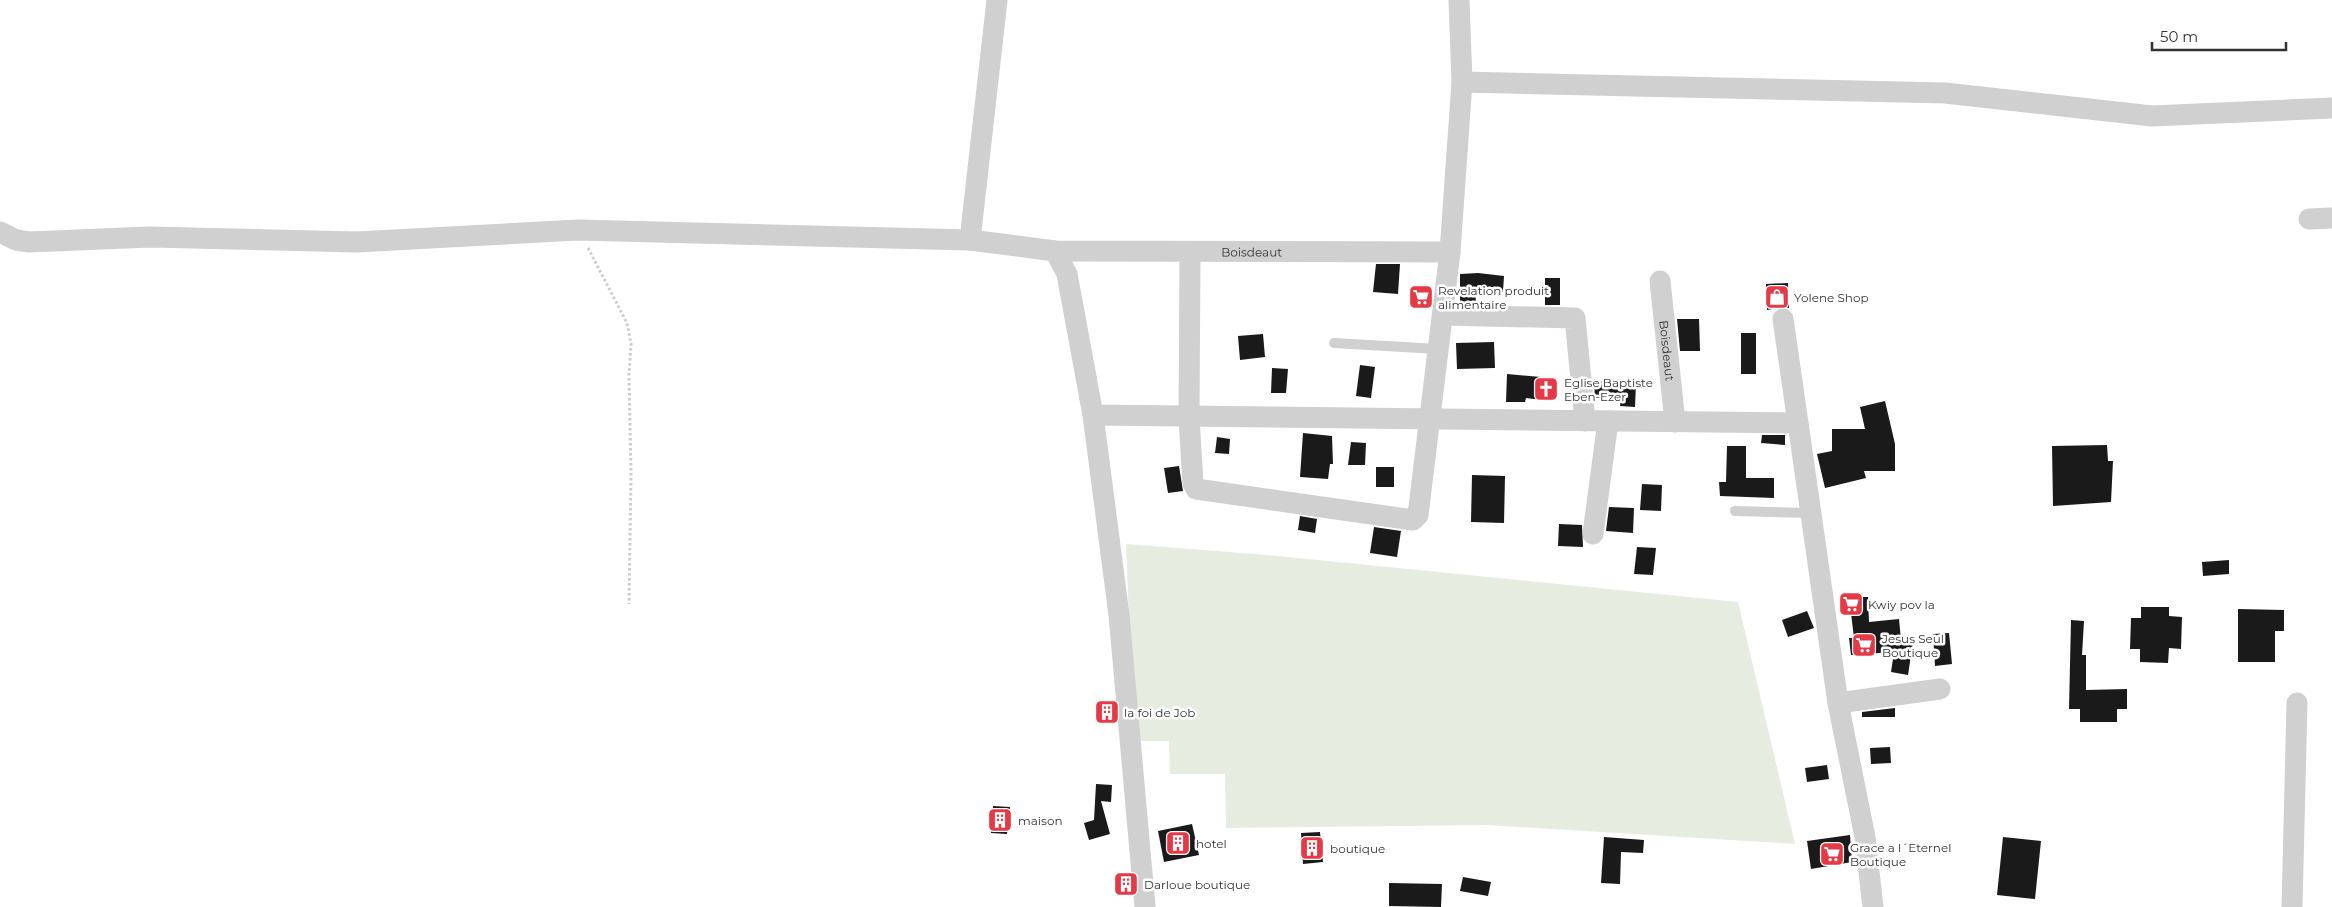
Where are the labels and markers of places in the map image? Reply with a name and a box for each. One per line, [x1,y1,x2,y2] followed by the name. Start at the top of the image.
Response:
[1438,283,1549,312] place label: Revelation produit alimentaire
[1408,284,1434,310] supermarket icon: Revelation produit alimentaire
[1764,284,1790,310] shop icon: Yolene Shop
[1794,290,1869,305] place label: Yolene Shop
[1564,375,1653,404] place label: Eglise Baptiste Eben-Ezer
[1533,376,1559,402] church icon: Eglise Baptiste Eben-Ezer
[1838,591,1864,617] supermarket icon: Kwiy pov la
[1868,597,1935,612] place label: Kwiy pov la
[1881,631,1944,660] place label: Jesus Seul Boutique
[1851,632,1877,658] supermarket icon: Jesus Seul Boutique
[1094,699,1120,725] building icon: la foi de Job
[1124,705,1196,720] place label: la foi de Job
[987,807,1013,833] building icon: maison
[1018,813,1063,828] place label: maison
[1165,830,1191,856] building icon: hotel
[1299,835,1325,861] building icon: boutique
[1196,836,1227,851] place label: hotel
[1850,840,1951,869] place label: Grace a l´Eternel Boutique
[1330,841,1385,856] place label: boutique
[1819,841,1845,867] supermarket icon: Grace a l´Eternel Boutique
[1113,871,1139,897] building icon: Darloue boutique
[1144,877,1250,892] place label: Darloue boutique

